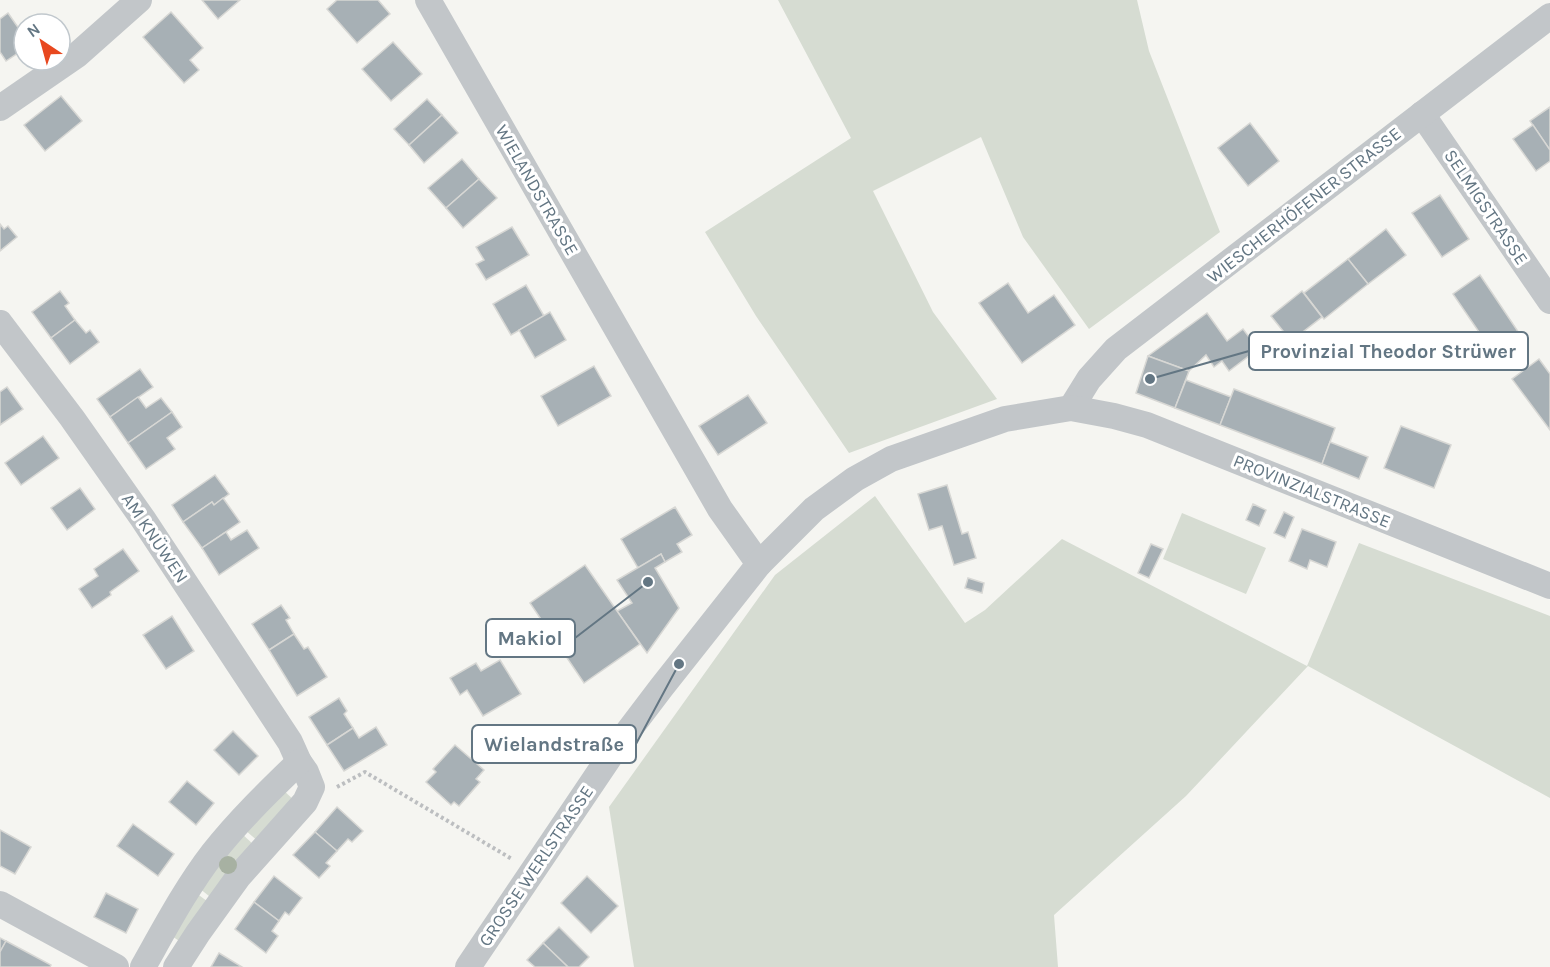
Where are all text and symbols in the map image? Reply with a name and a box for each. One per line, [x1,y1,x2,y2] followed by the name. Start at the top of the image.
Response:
[12,12,72,72] north arrow
[23,19,44,41] text: N
[491,121,583,259] street label: WIELANDSTRASSE
[1203,122,1405,288] street label: WIESCHERHÖFENER STRASSE
[1439,145,1533,269] street label: SELMIGSTRASSE
[1249,332,1528,370] callout: Provinzial Theodor Strüwer
[1260,340,1516,363] text: Provinzial Theodor Strüwer
[1230,449,1394,533] street label: PROVINZIALSTRASSE
[117,489,193,587] street label: AM KNÜWEN
[486,619,575,657] callout: Makiol
[498,627,563,650] text: Makiol
[472,725,636,763] callout: Wielandstraße
[484,733,624,756] text: Wielandstraße
[474,781,598,951] street label: GROSSE WERLSTRASSE

